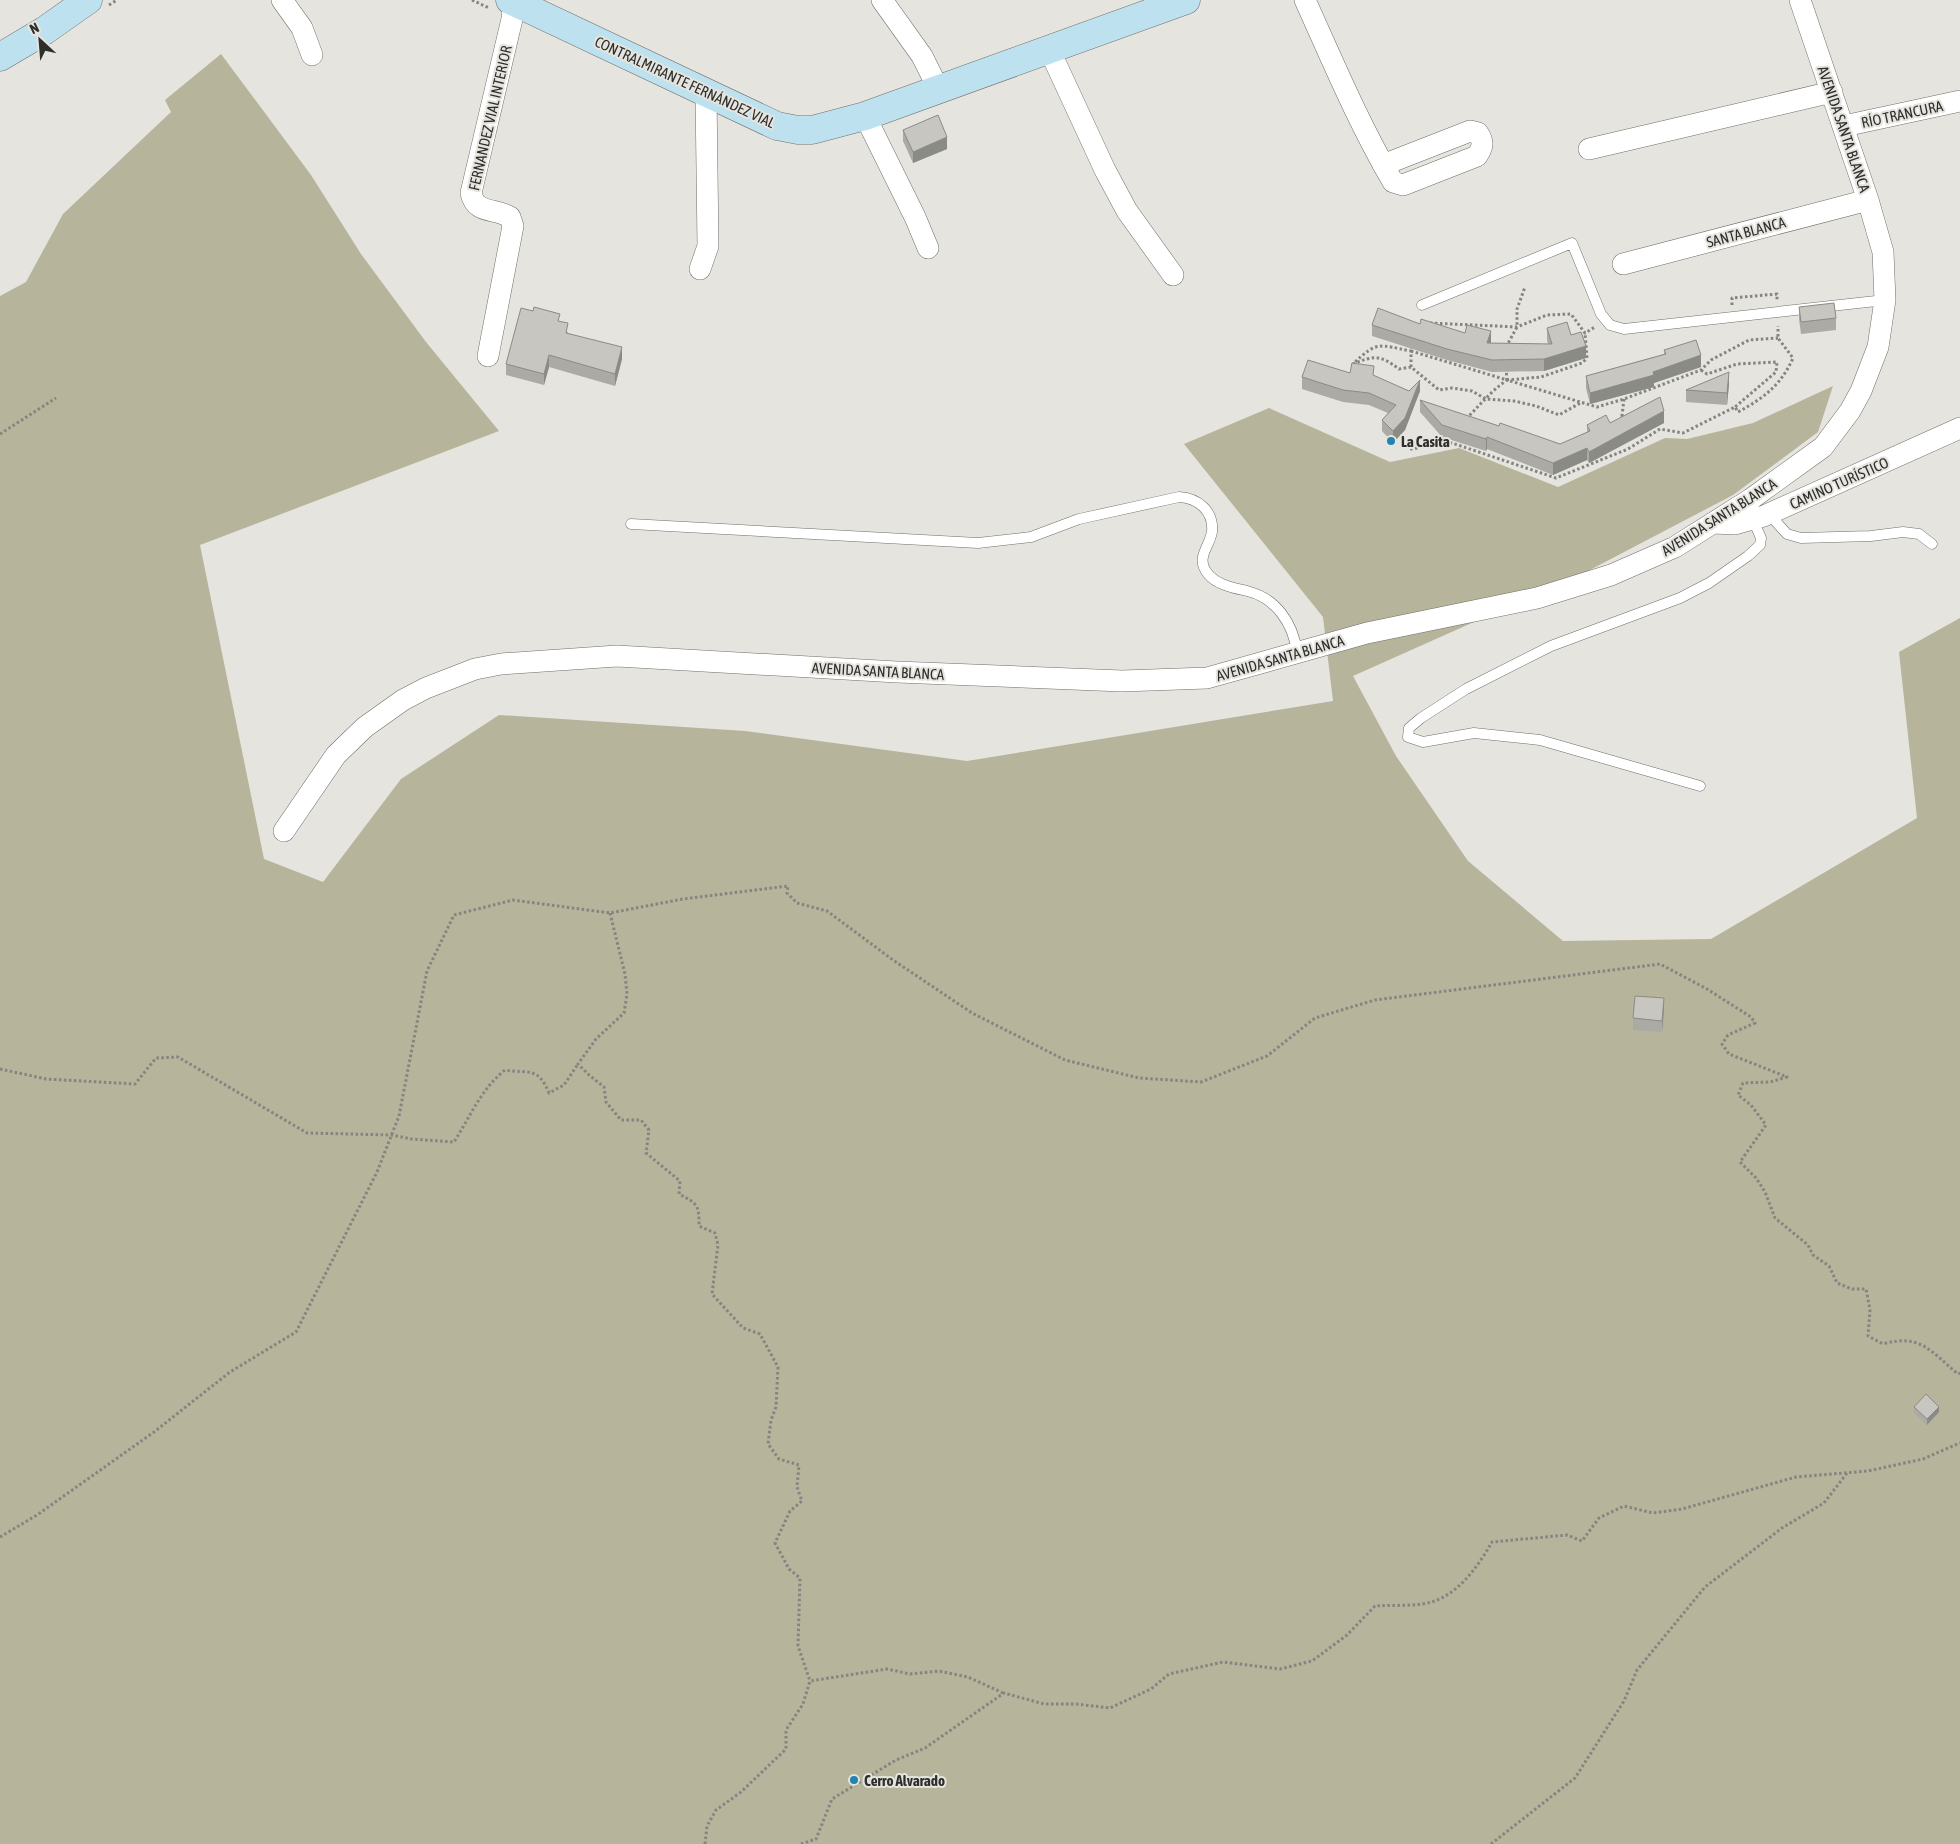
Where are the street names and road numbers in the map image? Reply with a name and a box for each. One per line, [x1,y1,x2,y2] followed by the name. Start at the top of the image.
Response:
[592,33,778,131] street label: CONTRALMIRANTE FERNÁNDEZ VIAL
[465,43,515,192] street label: FERNANDEZ VIAL INTERIOR
[1814,64,1874,195] street label: AVENIDA SANTA BLANCA
[1860,97,1945,131] street label: RÍO TRANCURA
[1705,213,1788,251] street label: SANTA BLANCA
[1787,454,1891,512] street label: CAMINO TURÍSTICO
[1658,474,1780,559] street label: AVENIDA SANTA BLANCA
[1214,631,1347,684] street label: AVENIDA SANTA BLANCA
[811,659,945,683] street label: AVENIDA SANTA BLANCA

